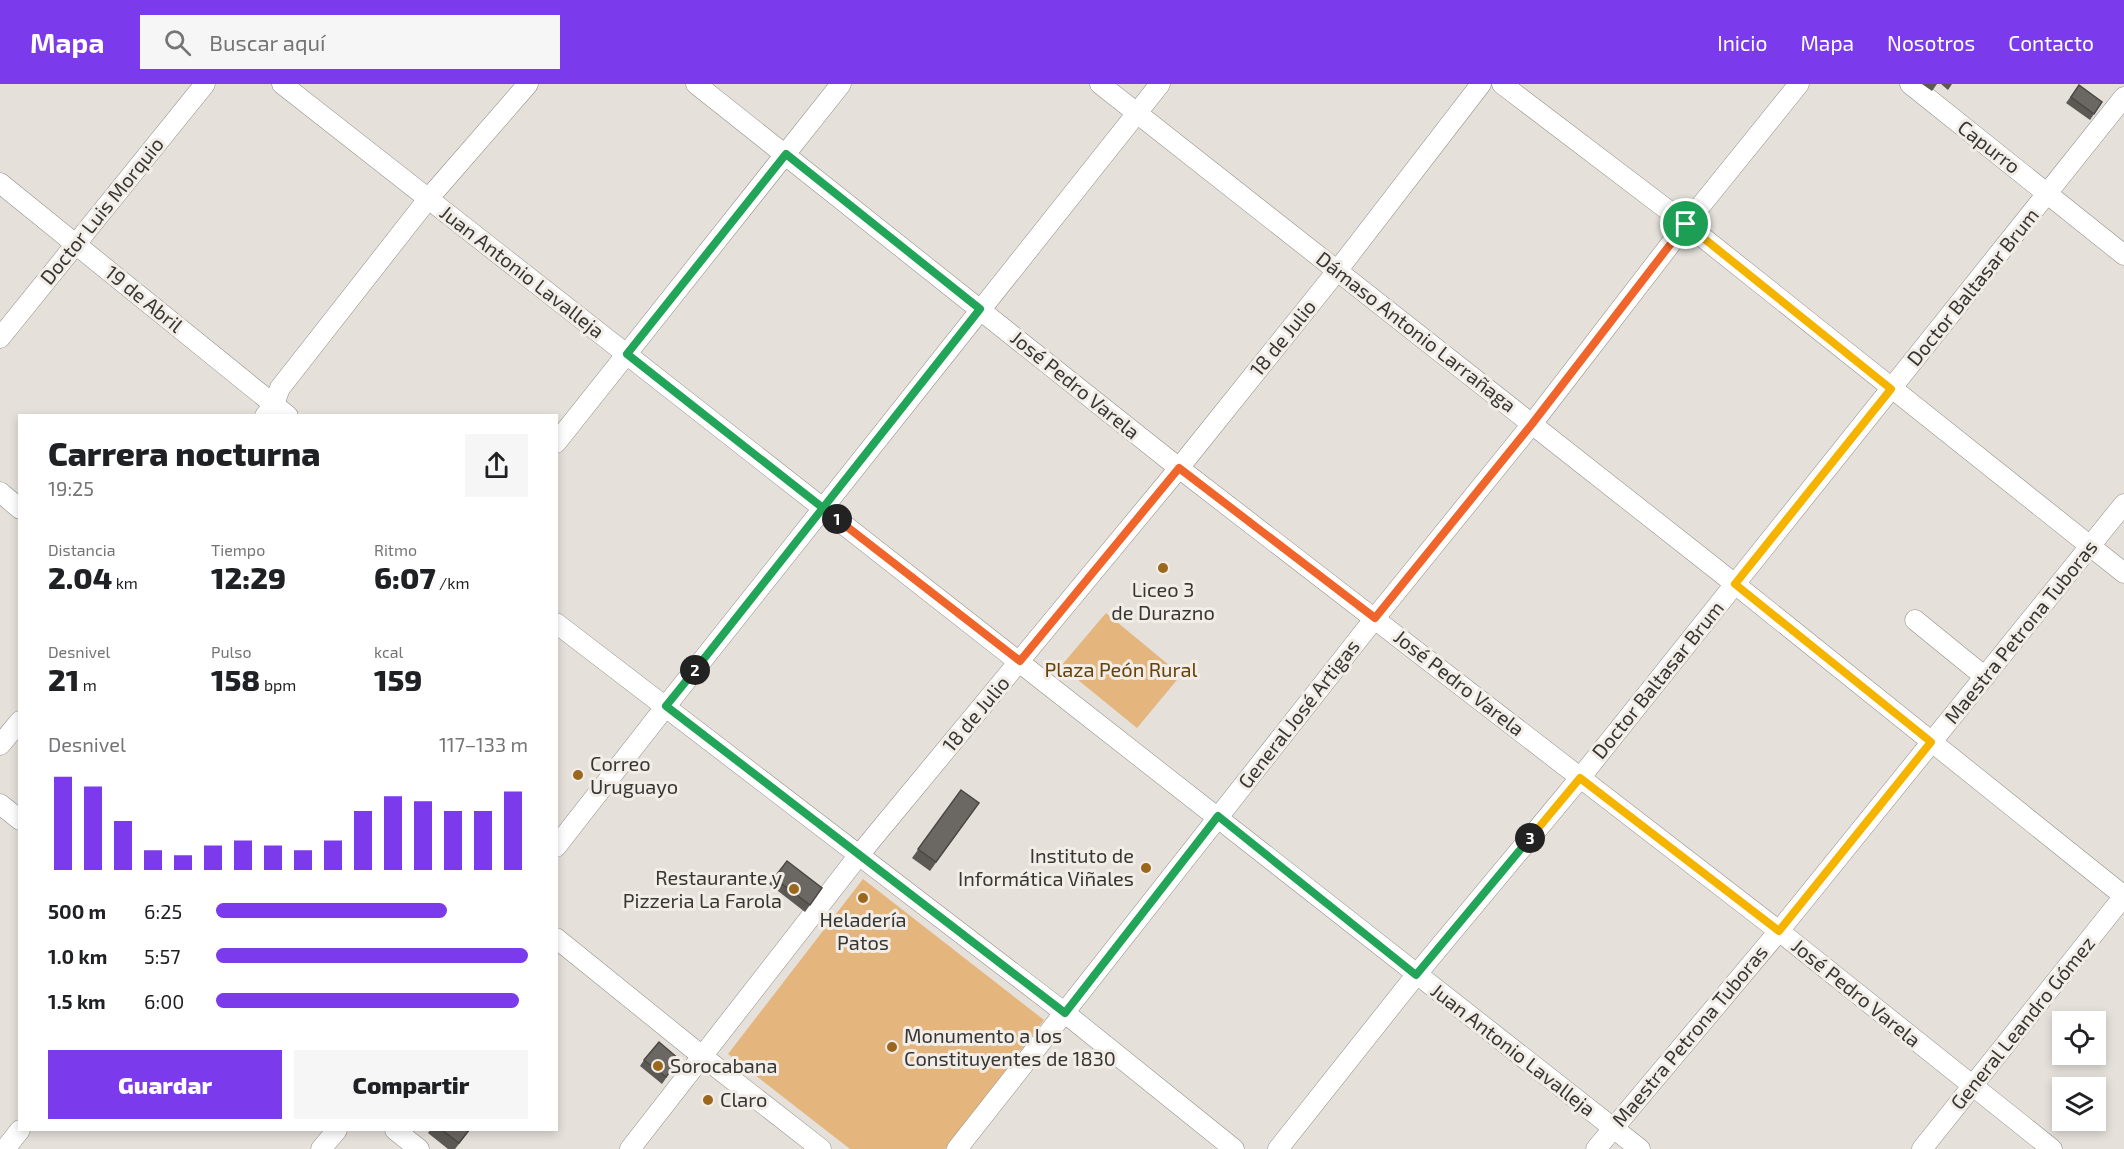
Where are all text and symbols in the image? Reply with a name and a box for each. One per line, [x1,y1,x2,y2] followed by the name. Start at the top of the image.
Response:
[140,15,560,69] search box
[30,25,104,59] text: Mapa
[161,26,194,59] icon: search
[209,29,325,55] text: Buscar aquí
[1717,30,1767,55] text: Inicio
[1800,30,1854,55] text: Mapa
[1887,30,1975,55] text: Nosotros
[2008,30,2094,55] text: Contacto
[1954,114,2026,178] street label: Capurro
[34,132,168,289] street label: Doctor Luis Morquio
[1660,198,1711,249] pin
[436,200,609,343] street label: Juan Antonio Lavalleja
[1901,203,2043,370] street label: Doctor Baltasar Brum
[1669,207,1702,240] icon: arrive
[1312,246,1521,417] street label: Dámaso Antonio Larrañaga
[101,260,188,337] street label: 19 de Abril
[1244,294,1320,380] street label: 18 de Julio
[1006,325,1145,443] street label: José Pedro Varela
[48,433,320,473] text: Carrera nocturna
[465,434,528,497] button: share
[48,476,94,500] text: 19:25
[822,504,852,534] pin: 1
[834,509,840,528] text: 1
[1939,535,2102,728] street label: Maestra Petrona Tuboras
[48,540,115,559] text: Distancia
[211,540,265,559] text: Tiempo
[374,540,417,559] text: Ritmo
[48,559,112,595] text: 2.04
[211,559,286,595] text: 12:29
[374,559,436,595] text: 6:07
[1156,561,1170,575] marker: Liceo 3 de Durazno
[112,573,138,592] text: km
[436,573,470,592] text: /km
[1111,577,1215,624] place label: Liceo 3 de Durazno
[1586,596,1728,763] street label: Doctor Baltasar Brum
[1390,624,1529,740] street label: José Pedro Varela
[1233,634,1364,793] street label: General José Artigas
[48,642,110,661] text: Desnivel
[211,642,252,661] text: Pulso
[374,642,403,661] text: kcal
[680,655,710,685] pin: 2
[1045,657,1198,681] park label: Plaza Peón Rural
[690,660,700,679] text: 2
[48,661,79,697] text: 21
[211,661,260,697] text: 158
[374,661,422,697] text: 159
[937,671,1014,756] street label: 18 de Julio
[79,675,97,694] text: m
[260,675,296,694] text: bpm
[48,732,126,756] text: Desnivel
[439,732,528,756] text: 117–133 m
[590,751,678,798] place label: Correo Uruguayo
[571,768,585,782] marker: Correo Uruguayo
[1515,823,1545,853] pin: 3
[1525,828,1535,847] text: 3
[958,843,1134,890] place label: Instituto de Informática Viñales
[1139,861,1153,875] marker: Instituto de Informática Viñales
[623,865,782,912] place label: Restaurante y Pizzeria La Farola
[787,882,801,896] marker: Restaurante y Pizzeria La Farola
[856,891,870,905] marker: Heladería Patos
[48,899,106,923] text: 500 m
[144,899,182,923] text: 6:25
[819,907,907,954] place label: Heladería Patos
[1945,931,2099,1114] street label: General Leandro Gómez
[1787,933,1926,1051] street label: José Pedro Varela
[1606,940,1772,1131] street label: Maestra Petrona Tuboras
[48,944,107,968] text: 1.0 km
[144,944,180,968] text: 5:57
[1427,978,1600,1121] street label: Juan Antonio Lavalleja
[48,989,106,1013] text: 1.5 km
[144,989,184,1013] text: 6:00
[2052,1011,2106,1131] map controls
[2052,1011,2106,1065] button: locate
[904,1023,1116,1070] place label: Monumento a los Constituyentes de 1830
[885,1040,899,1054] marker: Monumento a los Constituyentes de 1830
[48,1050,282,1119] button: Guardar
[294,1050,528,1119] button: Compartir
[670,1053,777,1077] place label: Sorocabana
[651,1059,665,1073] marker: Sorocabana
[2052,1077,2106,1131] button: layers
[720,1087,767,1111] place label: Claro
[701,1093,715,1107] marker: Claro

